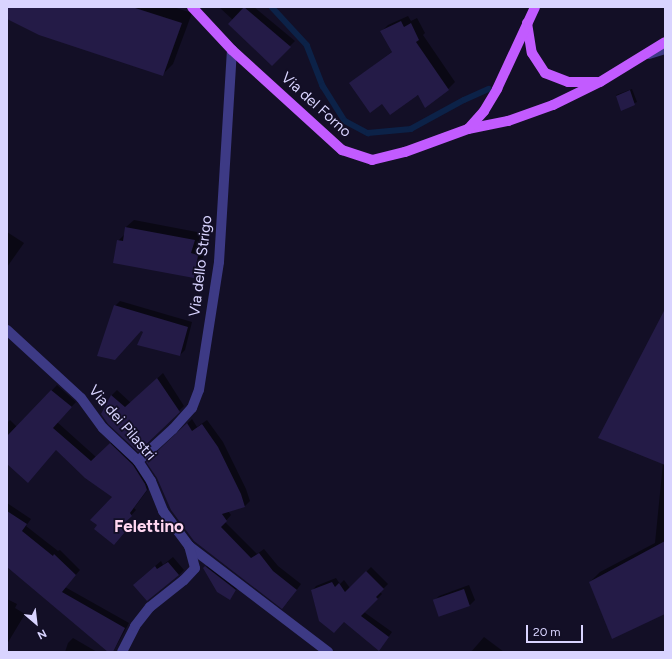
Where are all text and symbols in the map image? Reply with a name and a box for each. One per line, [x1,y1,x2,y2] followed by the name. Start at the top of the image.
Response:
[277,69,355,141] street label: Via del Forno
[186,214,216,318] street label: Via dello Strigo
[84,382,160,464] street label: Via dei Pilastri
[114,517,184,537] district label: Felettino
[16,603,56,643] north arrow
[528,617,585,643] scale bar
[533,625,561,639] text: 20 m
[35,626,49,642] text: N

